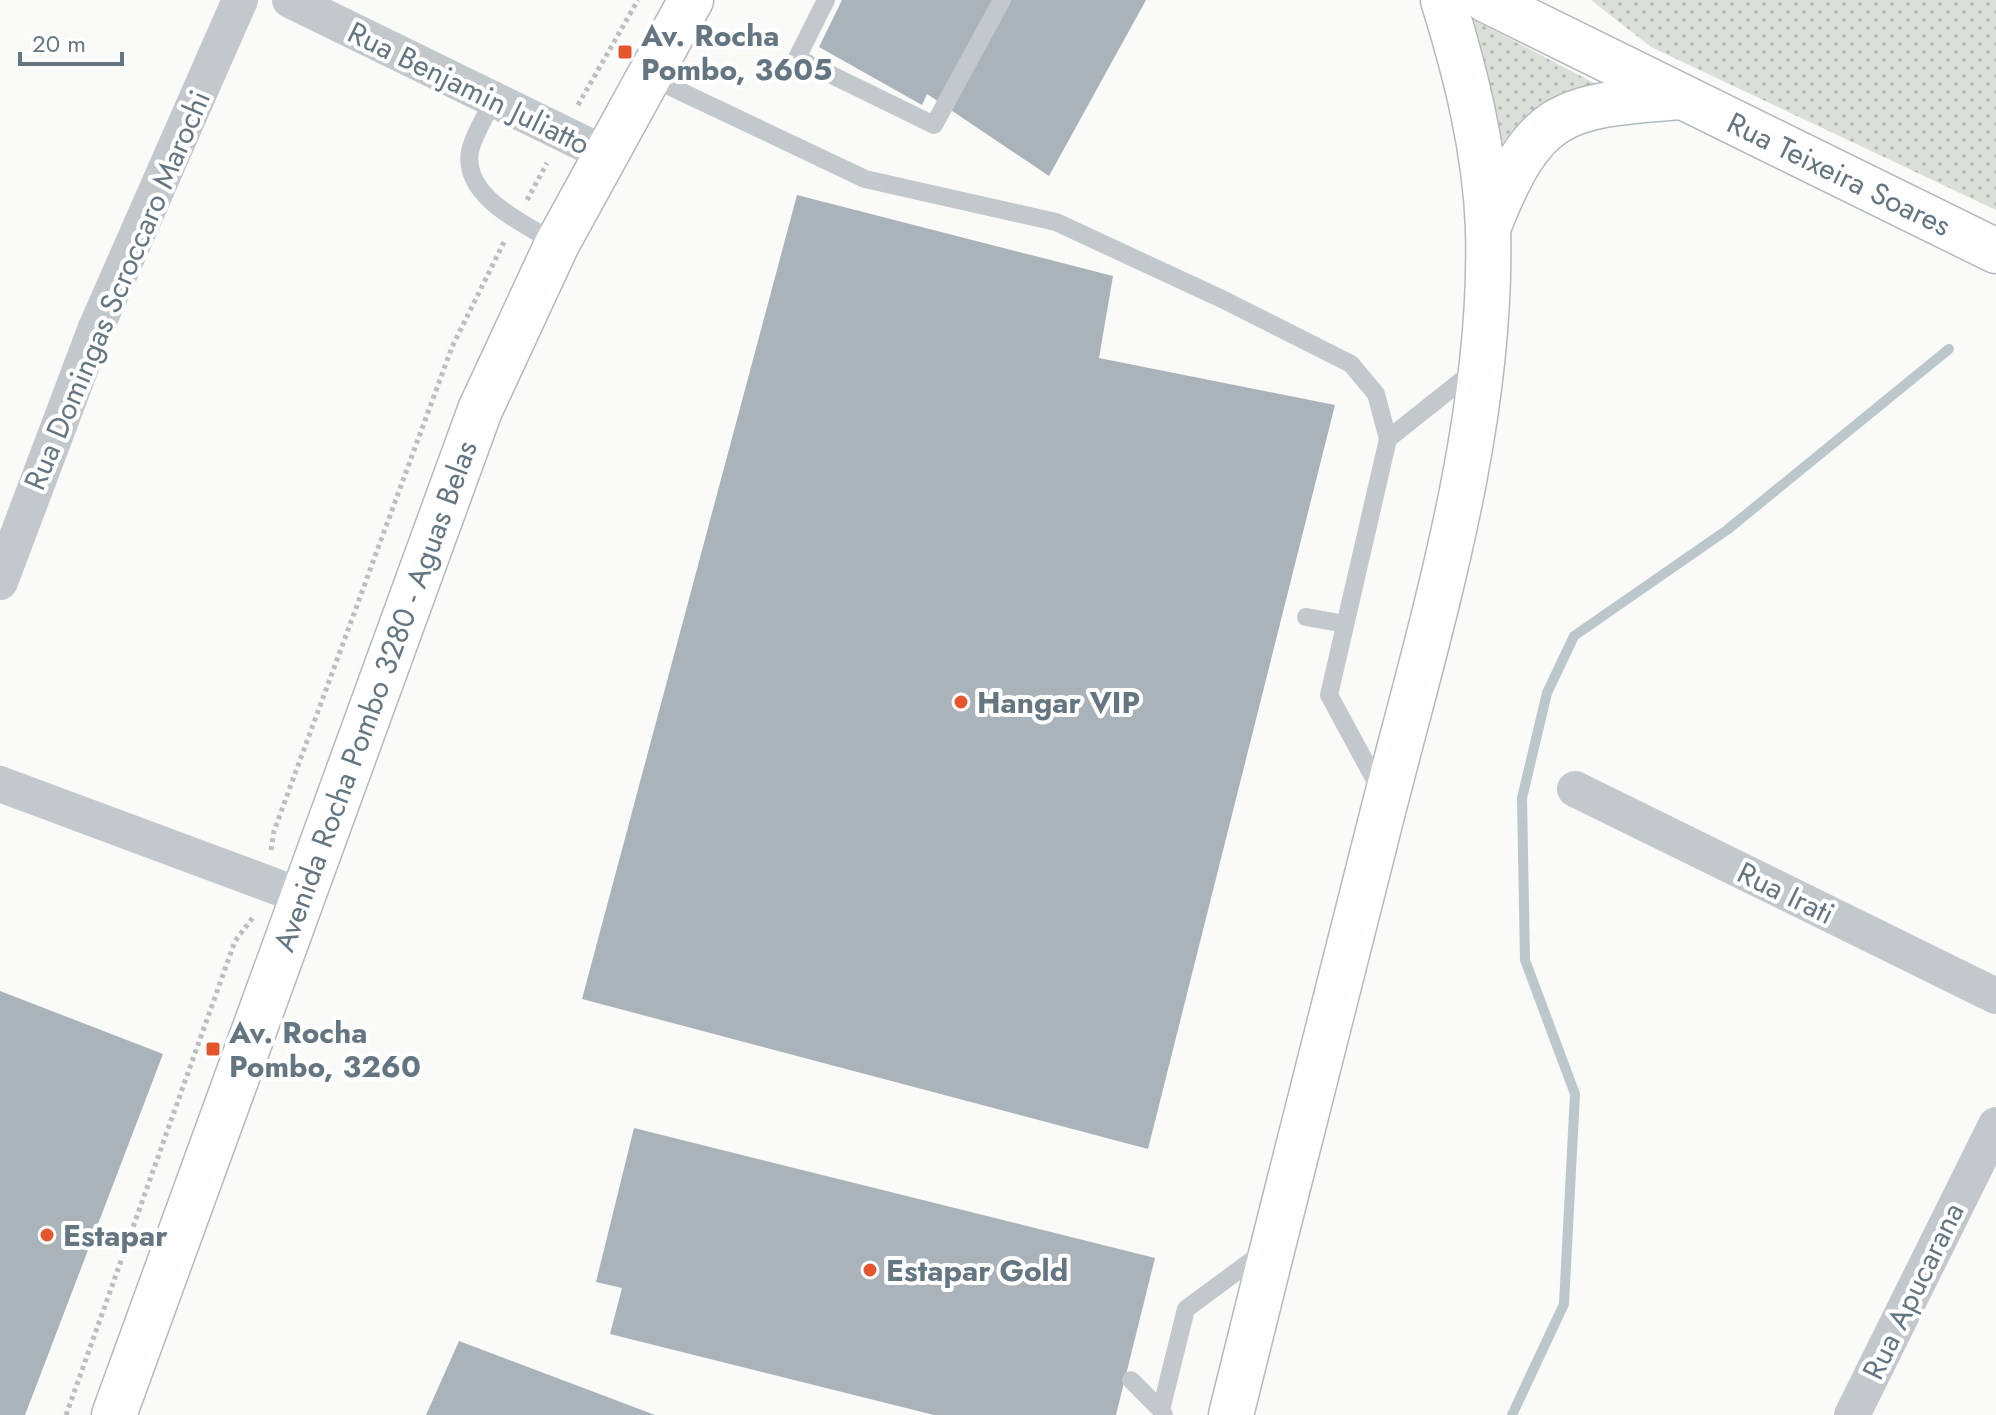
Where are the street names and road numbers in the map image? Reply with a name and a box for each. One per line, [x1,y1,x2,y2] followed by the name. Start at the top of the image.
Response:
[341,11,597,165] street label: Rua Benjamin Juliatto
[13,83,221,497] street label: Rua Domingas Scroccaro Marochi
[1720,101,1958,247] street label: Rua Teixeira Soares
[262,434,488,958] street label: Avenida Rocha Pombo 3280 - Aguas Belas
[1730,851,1842,935] street label: Rua Irati
[1852,1195,1974,1387] street label: Rua Apucarana

